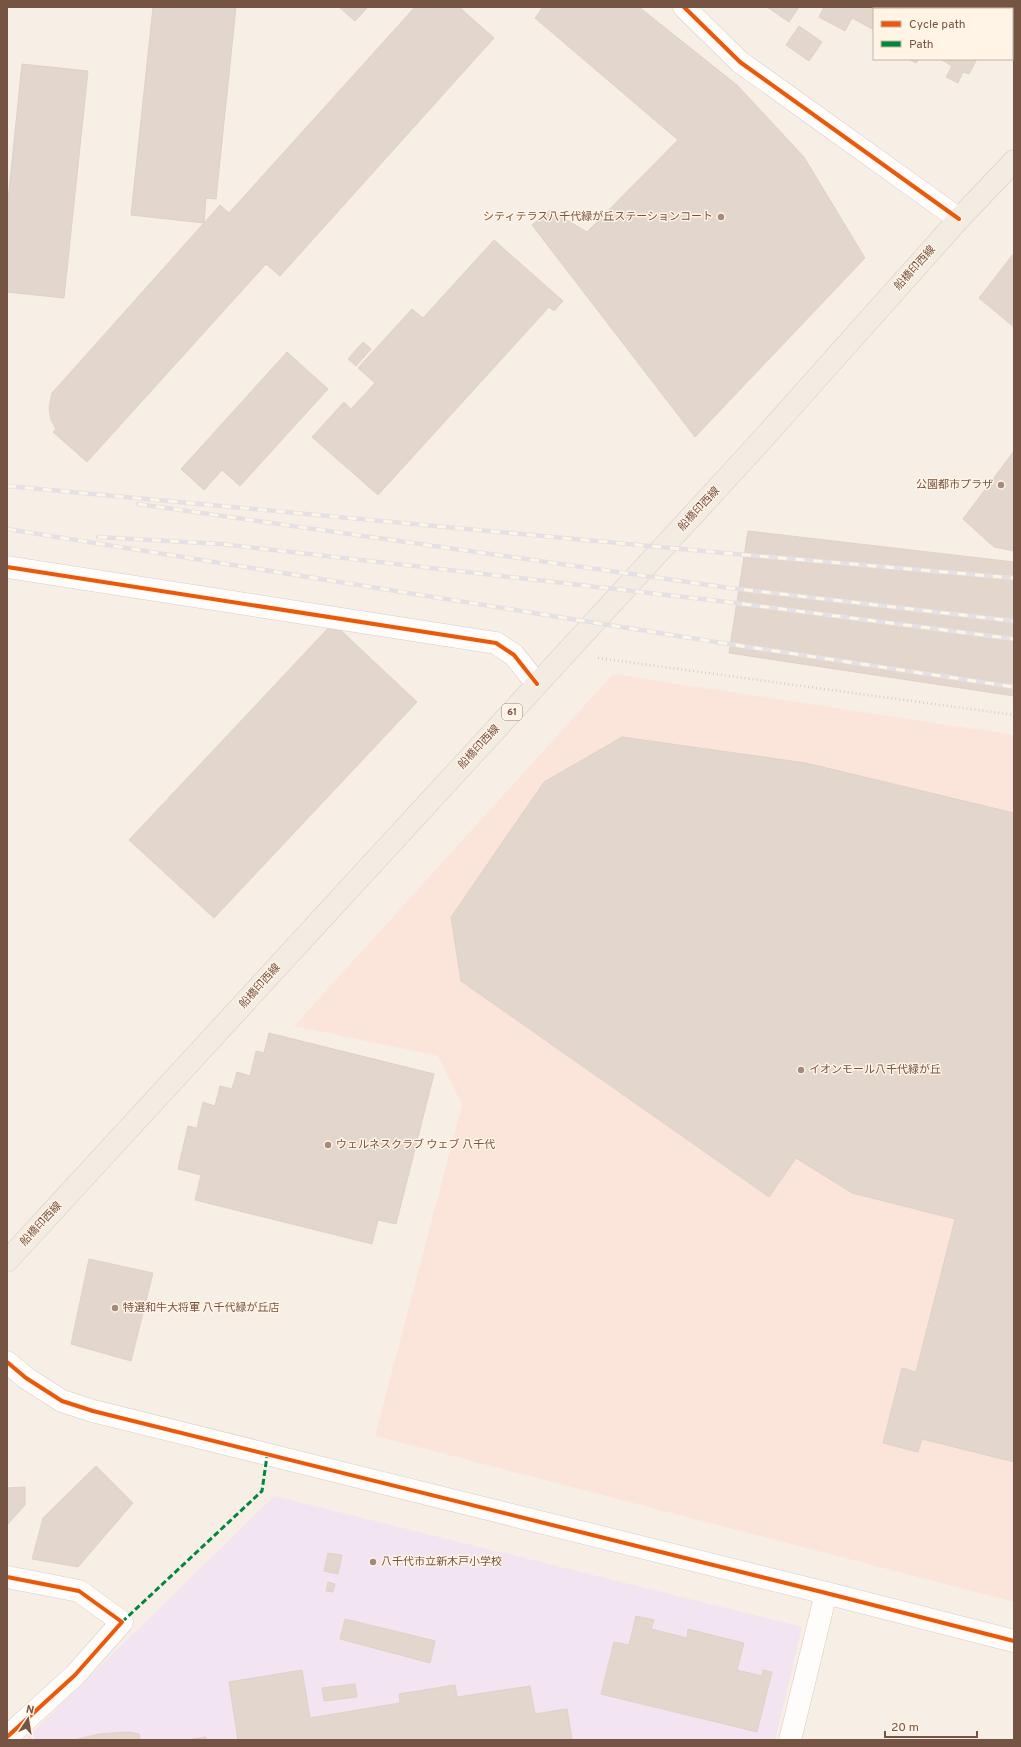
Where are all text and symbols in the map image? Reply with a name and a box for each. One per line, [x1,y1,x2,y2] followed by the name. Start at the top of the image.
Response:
[873,8,1013,60] legend
[909,17,966,33] text: Cycle path
[909,37,934,53] text: Path
[483,210,713,224] place label: シティテラス八千代緑が丘ステーションコート
[716,212,726,222] marker: シティテラス八千代緑が丘ステーションコート
[891,243,939,293] street label: 船橋印西線
[916,478,993,492] place label: 公園都市プラザ
[996,480,1006,490] marker: 公園都市プラザ
[675,484,723,534] street label: 船橋印西線
[502,704,522,720] road number: 61
[455,722,503,772] street label: 船橋印西線
[236,961,284,1011] street label: 船橋印西線
[809,1063,941,1077] place label: イオンモール八千代緑が丘
[796,1065,806,1075] marker: イオンモール八千代緑が丘
[336,1138,495,1152] place label: ウェルネスクラブ ウェブ 八千代
[323,1140,333,1150] marker: ウェルネスクラブ ウェブ 八千代
[17,1199,65,1249] street label: 船橋印西線
[123,1301,280,1315] place label: 特選和牛大将軍 八千代緑が丘店
[110,1303,120,1313] marker: 特選和牛大将軍 八千代緑が丘店
[381,1555,502,1569] place label: 八千代市立新木戸小学校
[368,1557,378,1567] marker: 八千代市立新木戸小学校
[8,1699,48,1739] north arrow
[25,1703,35,1718] text: N
[885,1713,977,1739] scale bar
[891,1720,919,1736] text: 20 m

